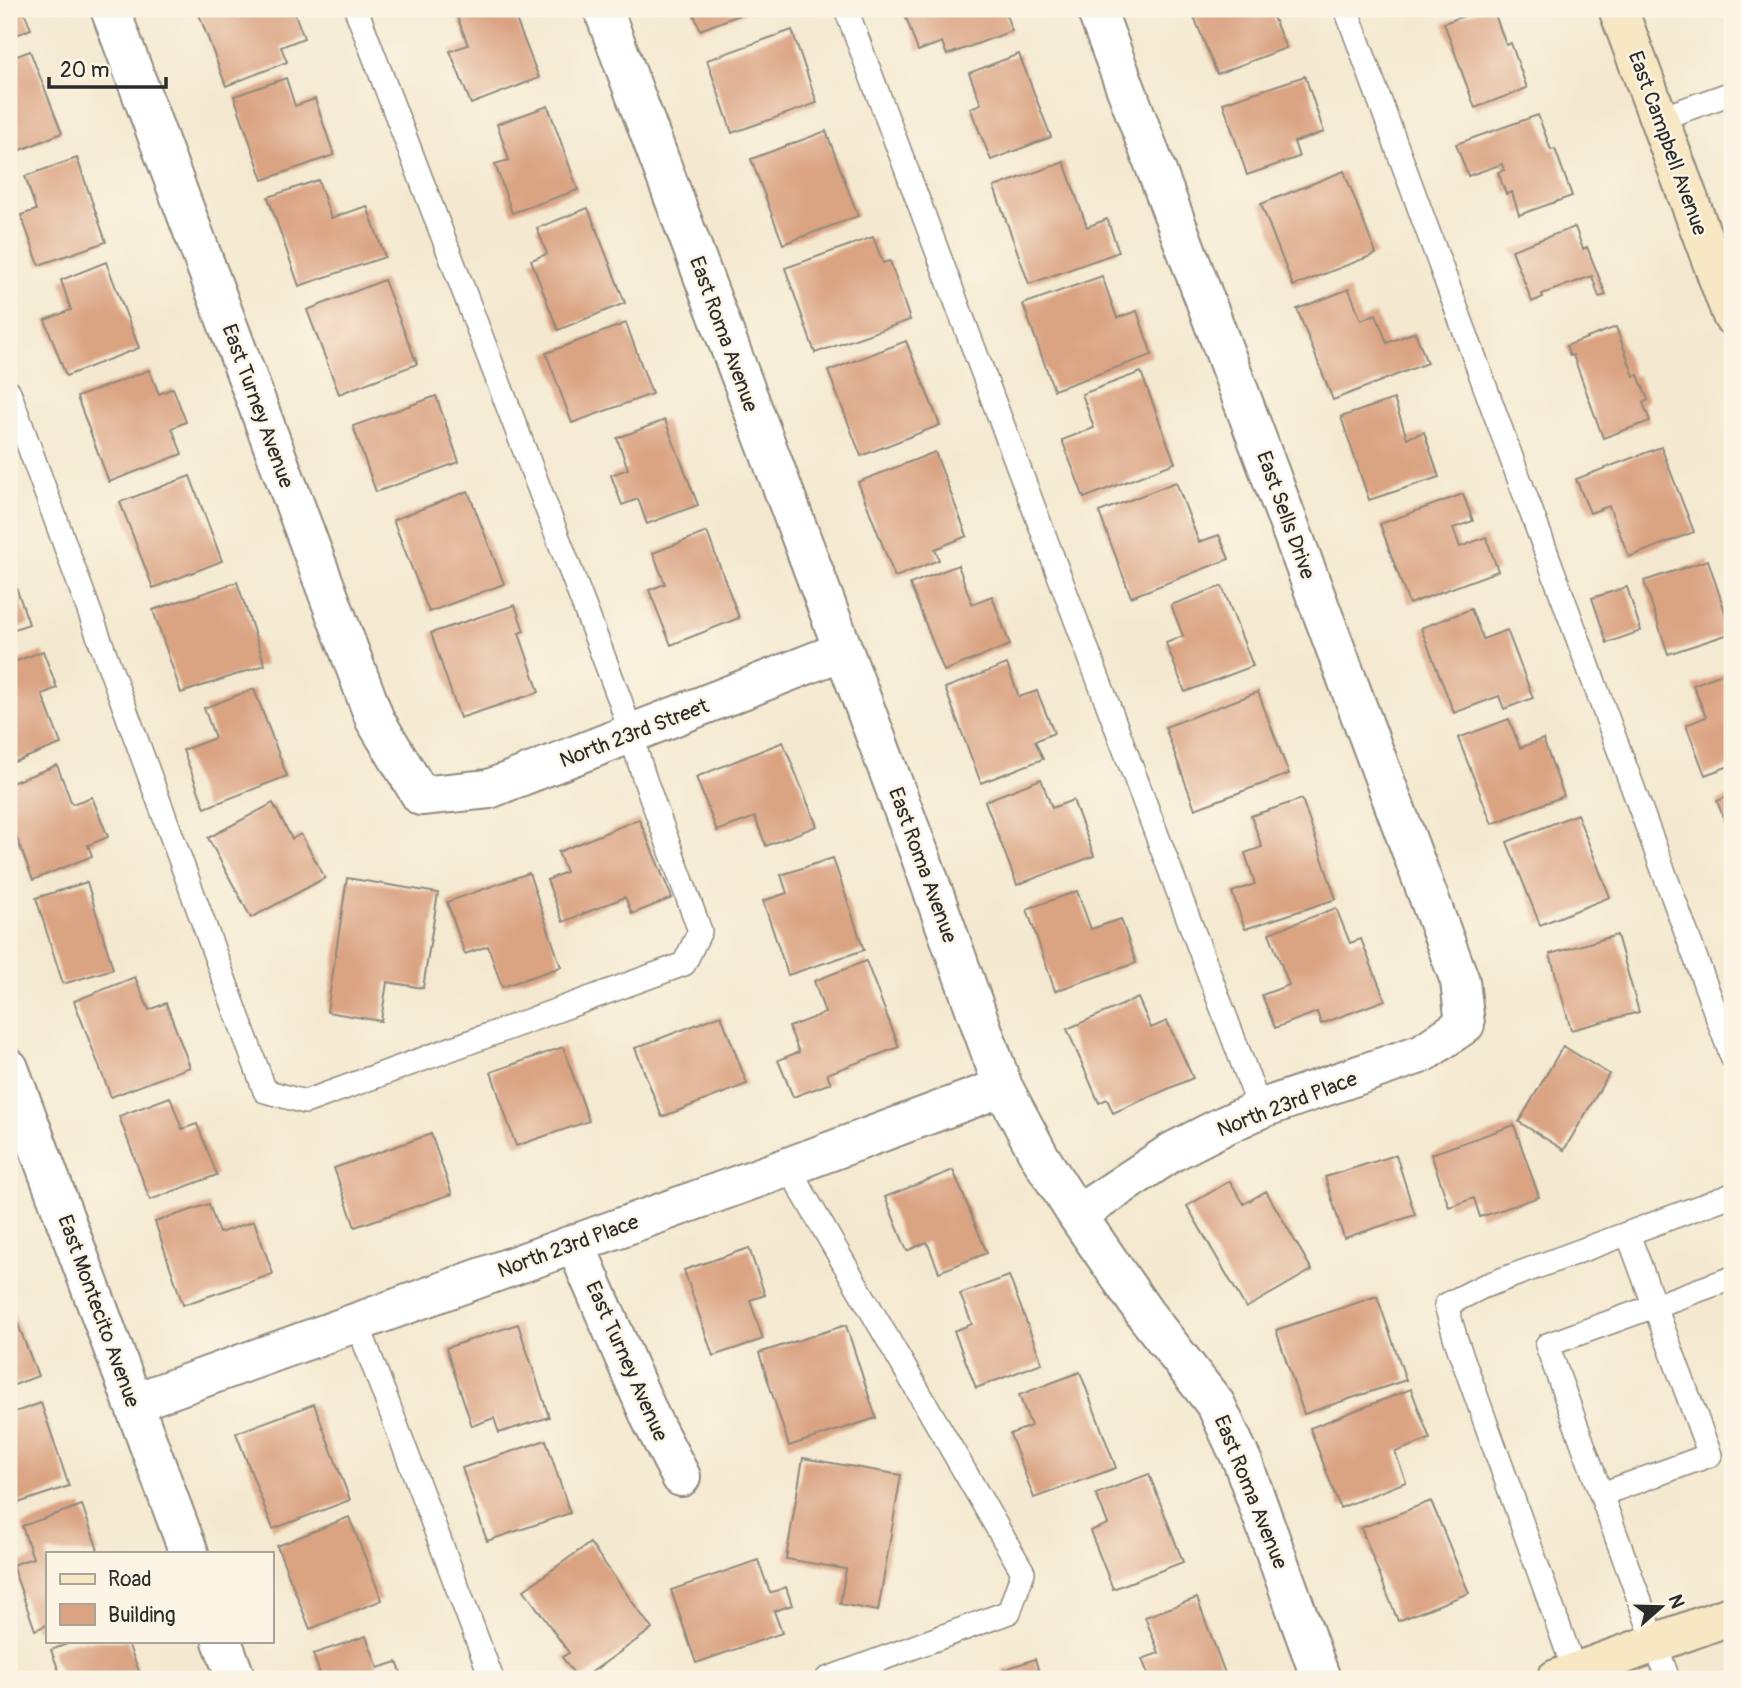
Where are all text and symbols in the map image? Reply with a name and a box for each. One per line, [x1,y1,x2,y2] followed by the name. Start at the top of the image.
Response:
[49,46,166,90] scale bar
[1622,47,1714,240] street label: East Campbell Avenue
[60,57,109,84] text: 20 m
[683,253,764,416] street label: East Roma Avenue
[215,321,300,492] street label: East Turney Avenue
[1250,447,1321,584] street label: East Sells Drive
[556,692,713,774] street label: North 23rd Street
[882,784,963,947] street label: East Roma Avenue
[1213,1065,1362,1144] street label: North 23rd Place
[494,1208,643,1284] street label: North 23rd Place
[51,1211,146,1412] street label: East Montecito Avenue
[579,1277,674,1446] street label: East Turney Avenue
[1207,1411,1294,1574] street label: East Roma Avenue
[46,1552,273,1642] legend
[108,1566,152,1593] text: Road
[1626,1572,1696,1642] north arrow
[1663,1591,1690,1612] text: N
[108,1602,175,1629] text: Building

